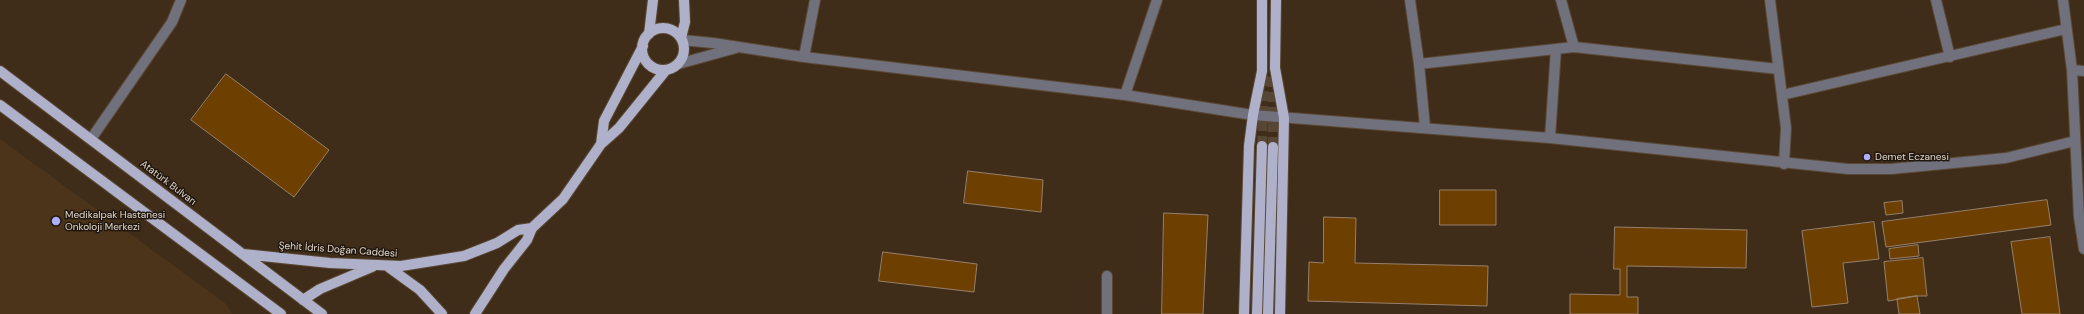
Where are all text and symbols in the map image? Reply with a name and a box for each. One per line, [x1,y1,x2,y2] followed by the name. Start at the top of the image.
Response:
[1875,151,1949,163] place label: Demet Eczanesi
[1862,152,1872,162] marker: Demet Eczanesi
[138,158,198,208] street label: Atatürk Bulvarı
[65,209,165,232] place label: Medikalpak Hastanesi Onkoloji Merkezi
[50,215,62,227] marker: Medikalpak Hastanesi Onkoloji Merkezi
[278,240,398,260] street label: Şehit İdris Doğan Caddesi

